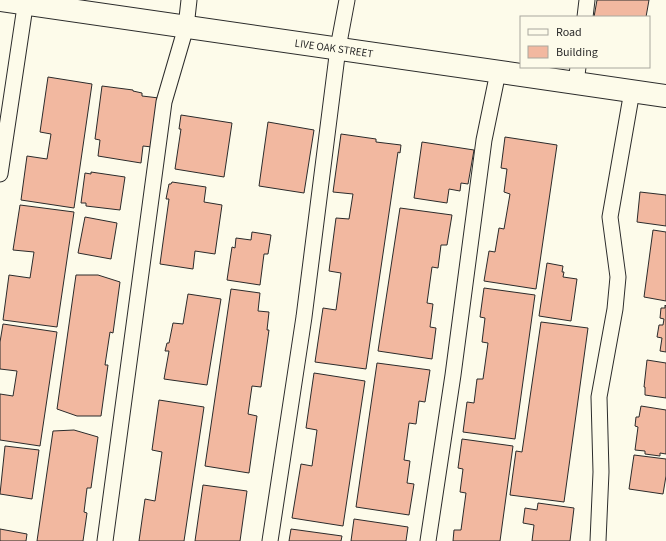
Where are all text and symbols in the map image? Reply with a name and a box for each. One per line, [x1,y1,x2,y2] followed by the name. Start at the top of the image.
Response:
[520,16,650,68] legend
[556,24,582,41] text: Road
[294,36,374,61] street label: LIVE OAK STREET
[556,44,598,61] text: Building

